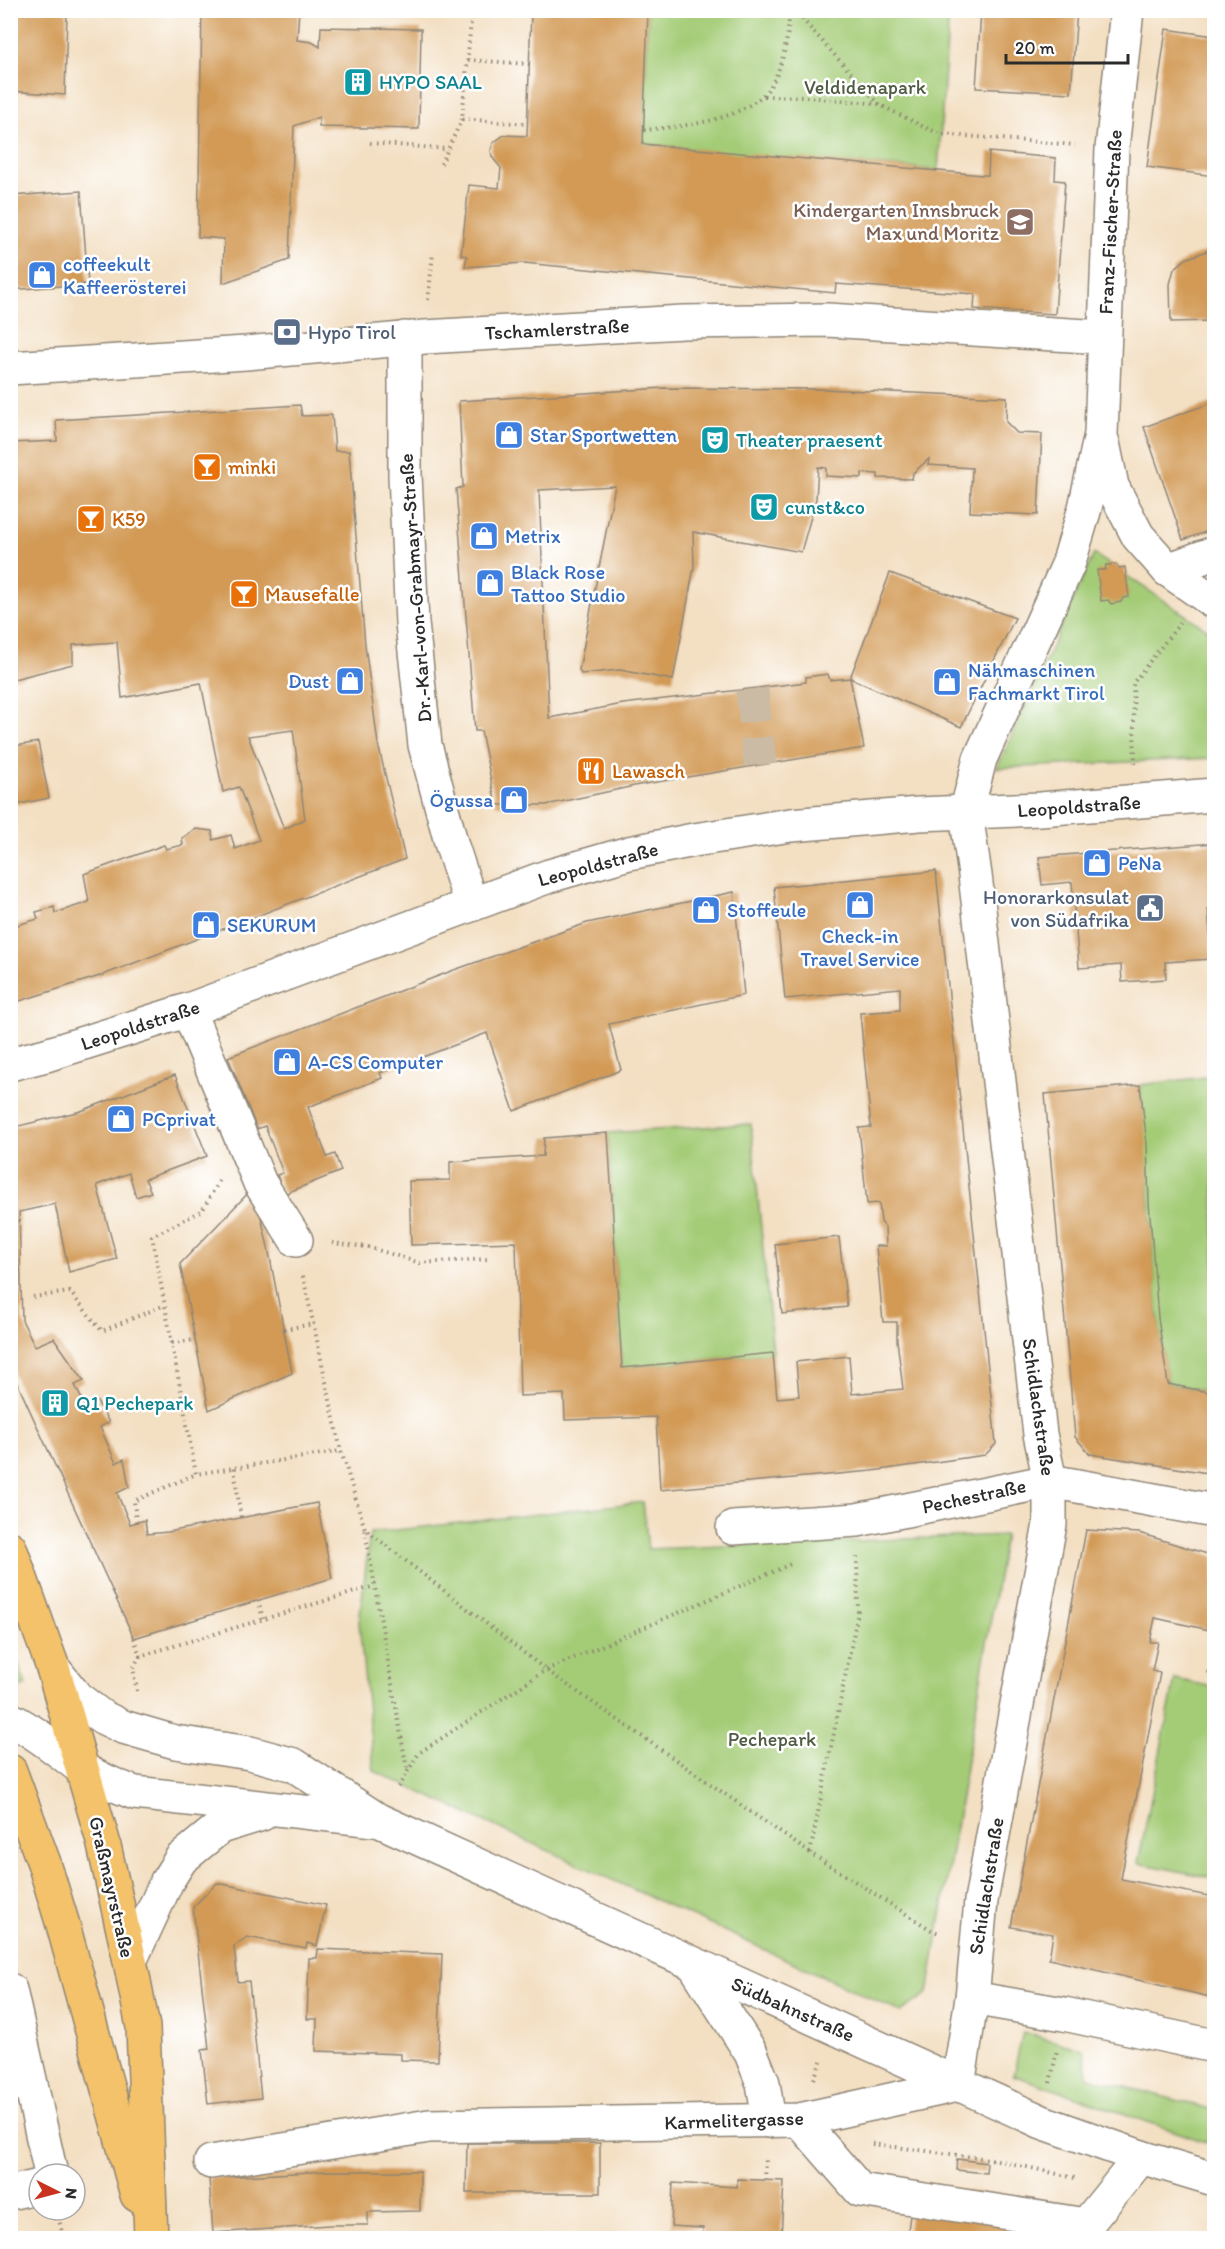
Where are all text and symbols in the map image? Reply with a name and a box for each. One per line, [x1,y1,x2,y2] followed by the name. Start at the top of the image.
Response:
[1006,27,1128,65] scale bar
[1015,37,1055,59] text: 20 m
[342,66,374,98] building icon: HYPO SAAL
[379,70,482,94] place label: HYPO SAAL
[804,75,927,99] park label: Veldidenapark
[1093,129,1127,315] street label: Franz-Fischer-Straße
[793,198,1000,245] place label: Kindergarten Innsbruck Max und Moritz
[1004,206,1036,238] school or university icon: Kindergarten Innsbruck Max und Moritz
[63,252,187,299] place label: coffeekult Kaffeerösterei
[26,259,58,291] shop icon: coffeekult Kaffeerösterei
[484,313,630,345] street label: Tschamlerstraße
[271,316,303,348] bank icon: Hypo Tirol
[308,320,396,344] place label: Hypo Tirol
[493,419,525,451] shop icon: Star Sportwetten
[530,423,677,447] place label: Star Sportwetten
[699,424,731,456] theatre icon: Theater praesent
[736,428,883,452] place label: Theater praesent
[191,451,223,483] bar icon: minki
[394,453,436,723] street label: Dr.-Karl-von-Grabmayr-Straße
[228,455,276,479] place label: minki
[748,491,780,523] theatre icon: cunst&co
[785,495,865,519] place label: cunst&co
[75,503,107,535] bar icon: K59
[112,507,146,531] place label: K59
[468,520,500,552] shop icon: Metrix
[505,524,560,548] place label: Metrix
[511,560,626,607] place label: Black Rose Tattoo Studio
[474,567,506,599] shop icon: Black Rose Tattoo Studio
[228,578,260,610] bar icon: Mausefalle
[265,582,359,606] place label: Mausefalle
[968,658,1105,705] place label: Nähmaschinen Fachmarkt Tirol
[334,665,366,697] shop icon: Dust
[931,666,963,698] shop icon: Nähmaschinen Fachmarkt Tirol
[288,669,330,693] place label: Dust
[575,755,607,787] restaurant icon: Lawasch
[612,759,685,783] place label: Lawasch
[498,784,530,816] shop icon: Ögussa
[429,788,493,812] place label: Ögussa
[1017,790,1141,822] street label: Leopoldstraße
[535,836,661,892] street label: Leopoldstraße
[1081,847,1113,879] shop icon: PeNa
[1118,851,1162,875] place label: PeNa
[983,885,1130,932] place label: Honorarkonsulat von Südafrika
[844,889,876,921] shop icon: Check-in Travel Service
[1134,892,1166,924] public building icon: Honorarkonsulat von Südafrika
[690,894,722,926] shop icon: Stoffeule
[727,898,806,922] place label: Stoffeule
[190,909,222,941] shop icon: SEKURUM
[227,913,316,937] place label: SEKURUM
[800,924,920,971] place label: Check-in Travel Service
[78,994,202,1056] street label: Leopoldstraße
[271,1046,303,1078] shop icon: A-CS Computer
[308,1050,443,1074] place label: A-CS Computer
[105,1103,137,1135] shop icon: PCprivat
[142,1107,216,1131] place label: PCprivat
[1017,1337,1061,1477] street label: Schidlachstraße
[39,1387,71,1419] building icon: Q1 Pechepark
[76,1391,193,1415] place label: Q1 Pechepark
[920,1473,1028,1519] street label: Pechestraße
[728,1727,816,1751] park label: Pechepark
[84,1814,140,1960] street label: Graßmayrstraße
[963,1816,1009,1956] street label: Schidlachstraße
[728,1971,858,2047] street label: Südbahnstraße
[664,2106,804,2134] street label: Karmelitergasse
[27,2162,87,2222] north arrow
[61,2187,81,2200] text: N

